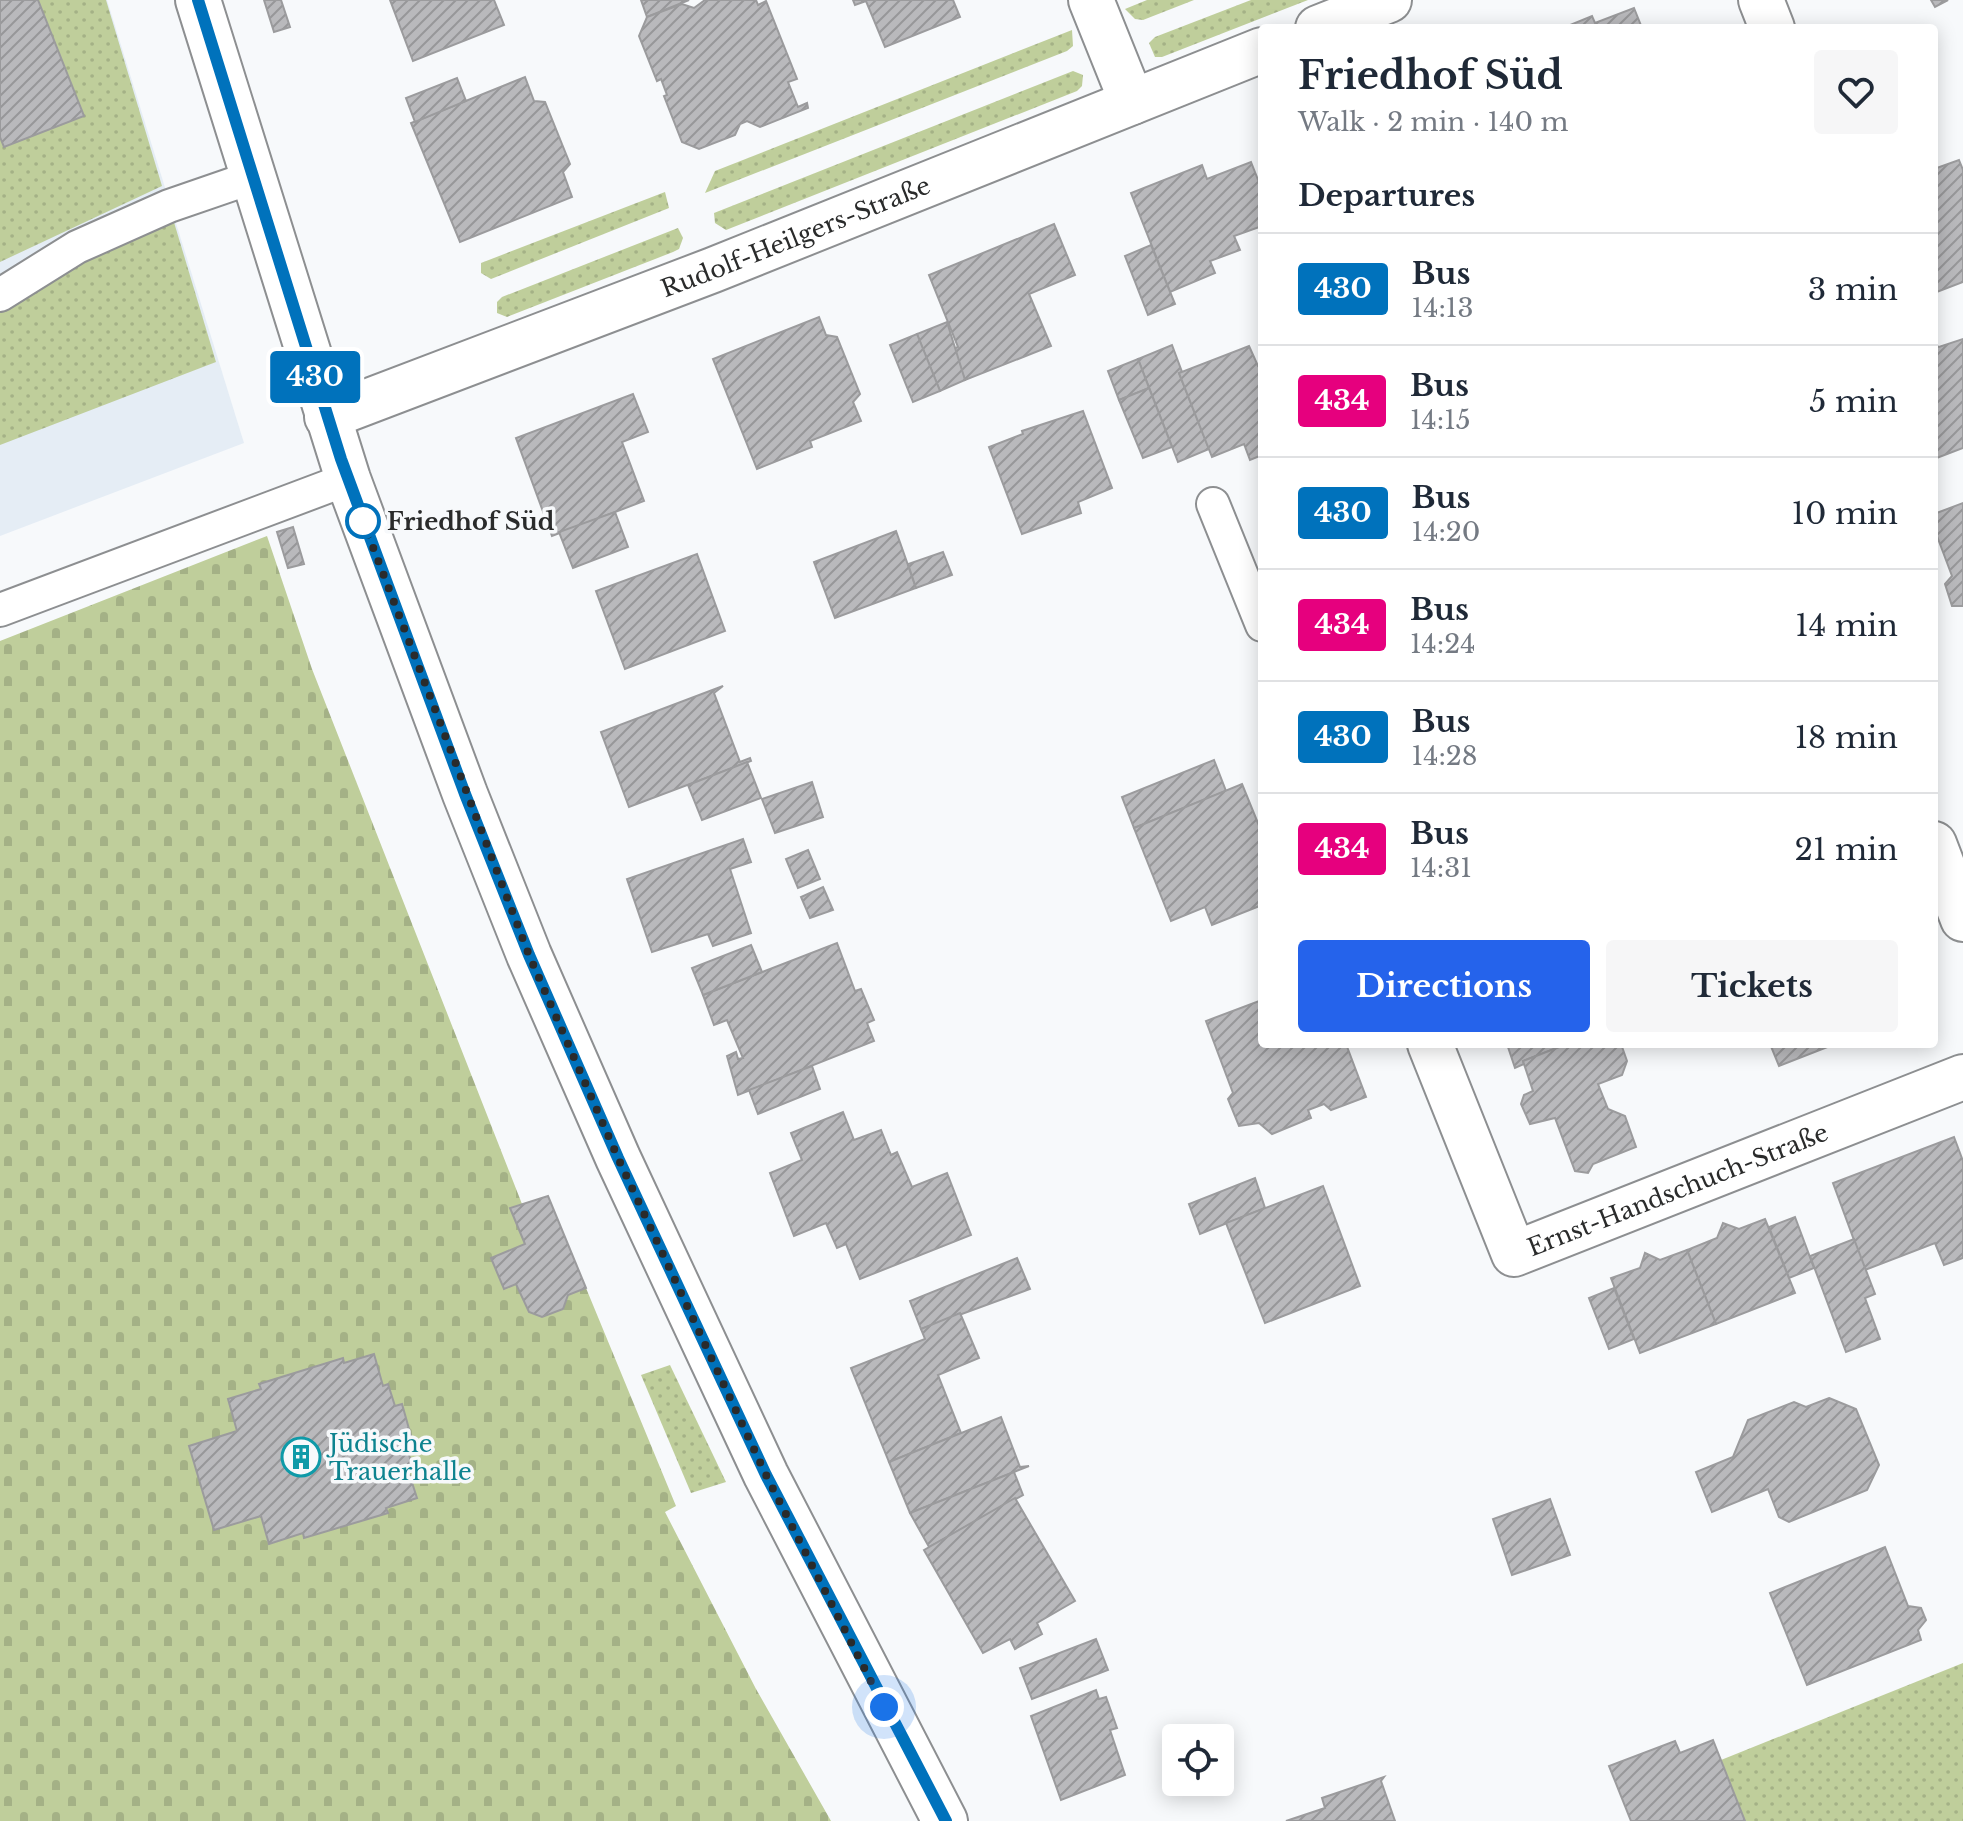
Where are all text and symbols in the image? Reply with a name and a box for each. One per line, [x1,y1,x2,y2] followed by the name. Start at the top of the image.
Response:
[1814,50,1898,134] button: heart
[1298,52,1563,99] text: Friedhof Süd
[1298,106,1568,138] text: Walk · 2 min · 140 m
[657,170,934,303] street label: Rudolf-Heilgers-Straße
[1298,177,1475,214] text: Departures
[1412,255,1471,292] text: Bus
[1314,271,1372,306] text: 430
[1808,271,1898,308] text: 3 min
[1412,292,1473,324] text: 14:13
[269,351,361,403] line badge: 430
[286,359,344,394] text: 430
[1410,367,1469,404] text: Bus
[1314,383,1370,418] text: 434
[1809,383,1898,420] text: 5 min
[1410,404,1471,436] text: 14:15
[1412,479,1471,516] text: Bus
[1314,495,1372,530] text: 430
[1792,495,1898,532] text: 10 min
[346,504,380,538] marker: Friedhof Süd
[387,507,555,536] place label: Friedhof Süd
[1412,516,1480,548] text: 14:20
[1410,591,1469,628] text: Bus
[1314,607,1370,642] text: 434
[1795,607,1898,644] text: 14 min
[1410,628,1475,660] text: 14:24
[1412,703,1471,740] text: Bus
[1314,719,1372,754] text: 430
[1795,719,1898,756] text: 18 min
[1412,740,1478,772] text: 14:28
[1410,815,1469,852] text: Bus
[1314,831,1370,866] text: 434
[1794,831,1898,868] text: 21 min
[1410,852,1472,884] text: 14:31
[1298,940,1590,1032] button: Directions
[1606,940,1898,1032] button: Tickets
[1523,1117,1832,1262] street label: Ernst-Handschuch-Straße
[326,1429,472,1486] place label: Jüdische Trauerhalle
[280,1436,322,1478] building icon: Jüdische Trauerhalle
[864,1687,904,1727] your location
[1162,1724,1234,1796] map controls
[1162,1724,1234,1796] button: locate

